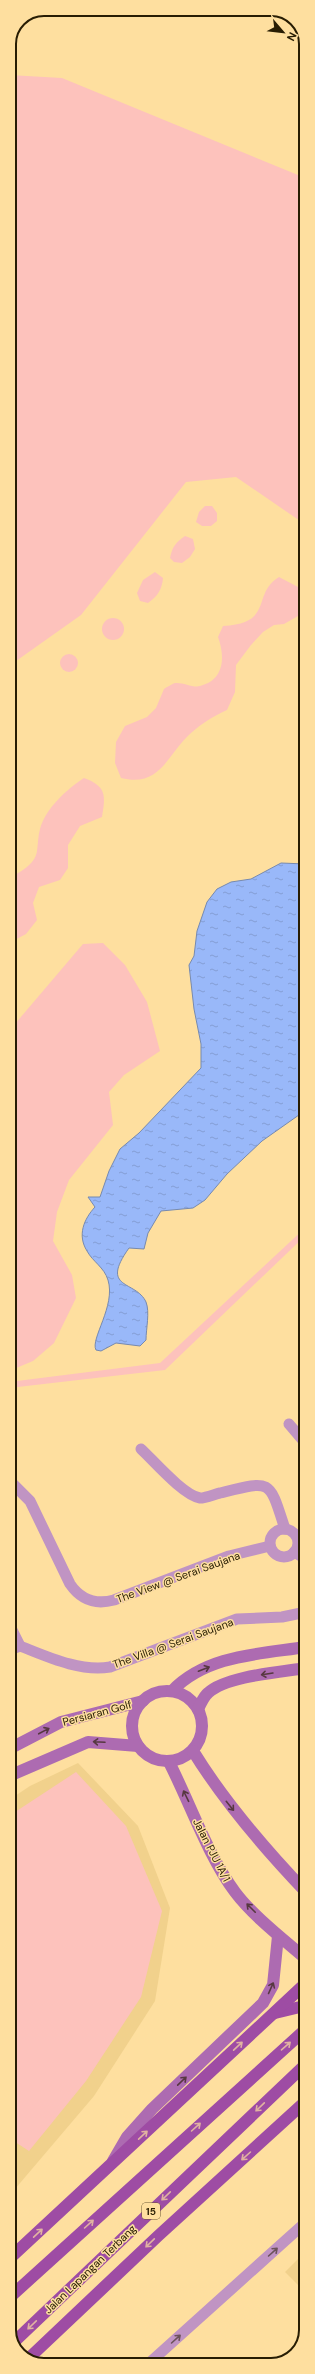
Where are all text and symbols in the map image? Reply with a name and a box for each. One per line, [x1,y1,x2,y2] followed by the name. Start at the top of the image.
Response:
[263,12,303,52] north arrow
[284,30,300,44] text: N
[114,1548,242,1606] street label: The View @ Serai Saujana
[111,1615,235,1671] street label: The Villa @ Serai Saujana
[197,1665,209,1673] one-way arrow
[261,1670,274,1678] one-way arrow
[61,1697,133,1729] street label: Persiaran Golf
[37,1727,49,1734] one-way arrow
[93,1738,106,1746] one-way arrow
[182,1791,189,1803] one-way arrow
[226,1801,235,1812] one-way arrow
[190,1816,234,1884] street label: Jalan PJU 1A/1
[246,1903,256,1913] one-way arrow
[268,1982,275,1994] one-way arrow
[233,2041,243,2051] one-way arrow
[280,2042,291,2051] one-way arrow
[177,2076,187,2086] one-way arrow
[255,2102,265,2111] one-way arrow
[190,2123,201,2132] one-way arrow
[138,2130,148,2139] one-way arrow
[241,2151,251,2161] one-way arrow
[161,2191,171,2201] one-way arrow
[142,2203,160,2219] road number: 15
[84,2220,94,2229] one-way arrow
[41,2221,139,2317] street label: Jalan Lapangan Terbang
[32,2228,43,2237] one-way arrow
[145,2239,155,2248] one-way arrow
[268,2247,278,2256] one-way arrow
[27,2320,37,2330] one-way arrow
[171,2334,181,2343] one-way arrow

